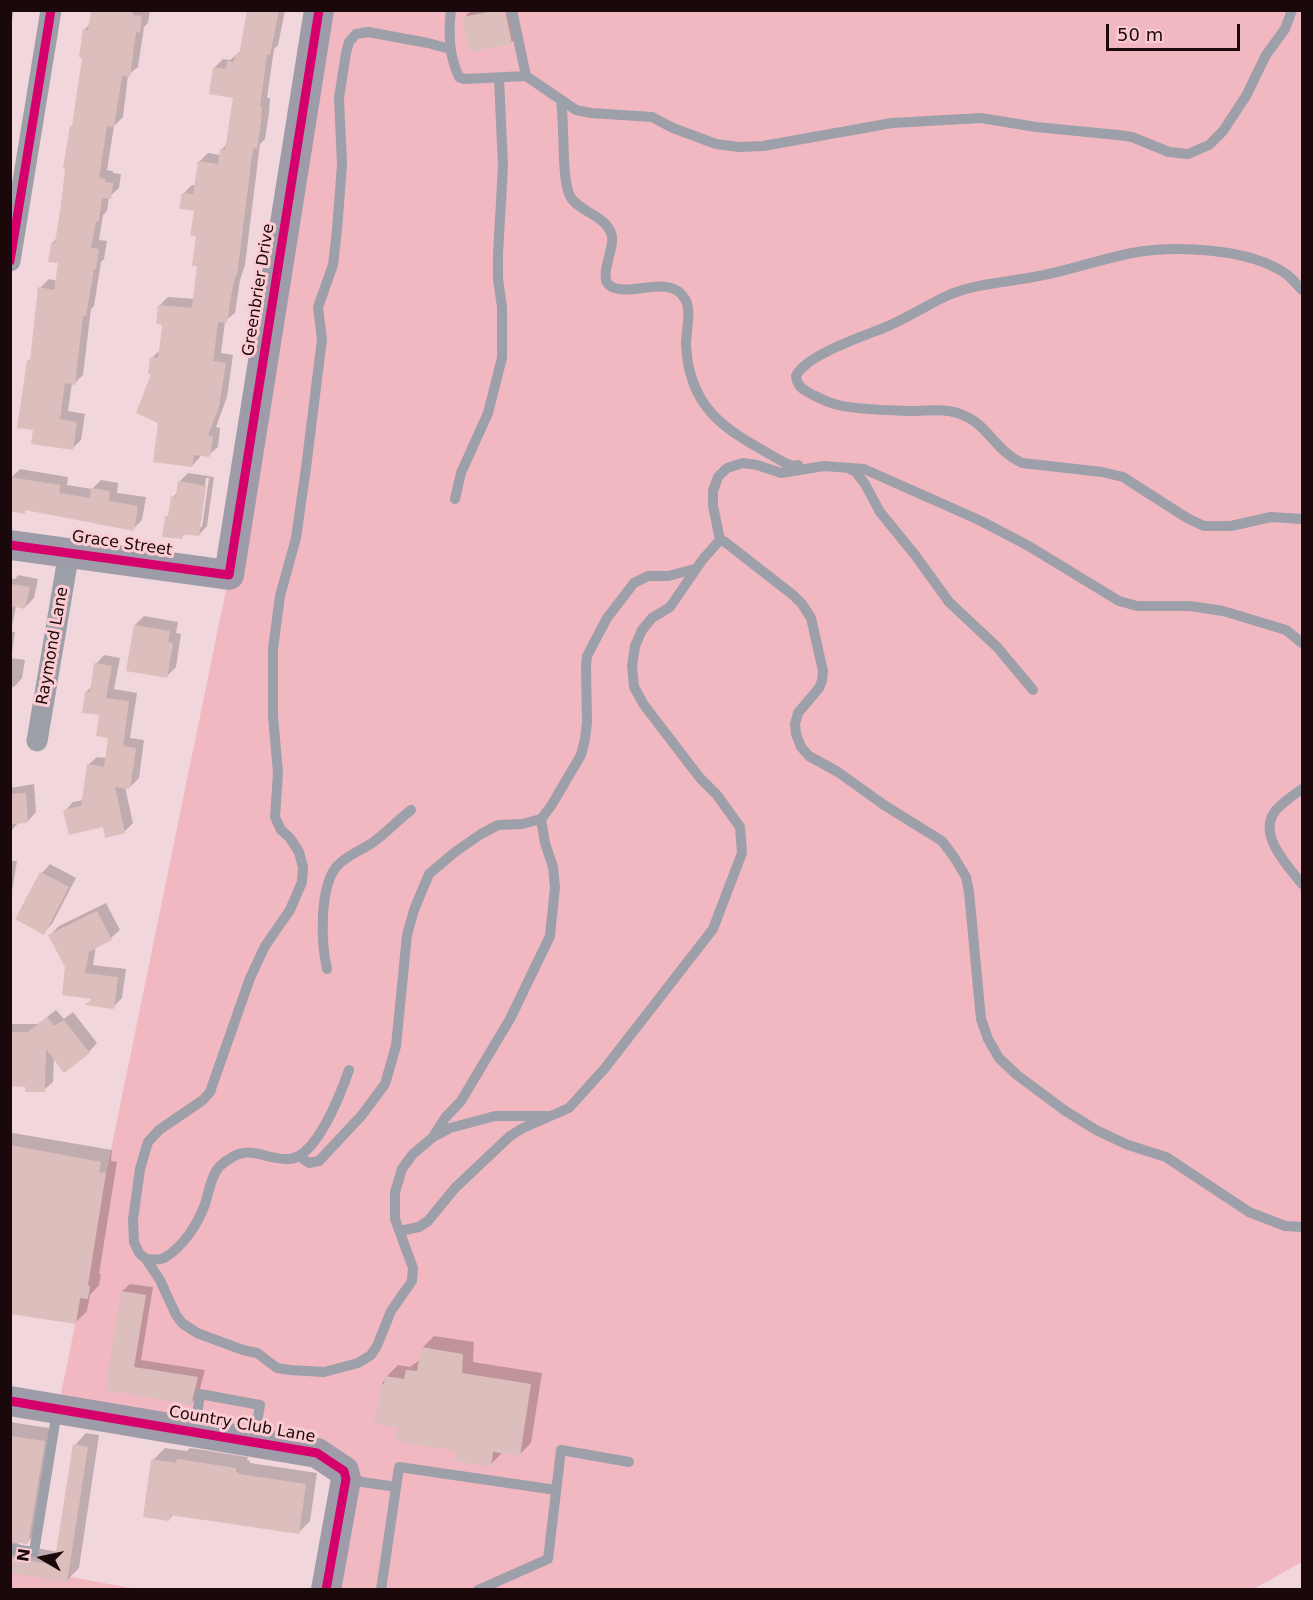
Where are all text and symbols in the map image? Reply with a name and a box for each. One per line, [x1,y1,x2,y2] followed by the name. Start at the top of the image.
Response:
[1109,12,1242,50] scale bar
[1117,24,1163,45] text: 50 m
[239,222,279,358] street label: Greenbrier Drive
[71,527,173,561] street label: Grace Street
[33,585,73,707] street label: Raymond Lane
[167,1403,317,1447] street label: Country Club Lane
[12,1528,72,1588] north arrow
[13,1547,34,1563] text: N

